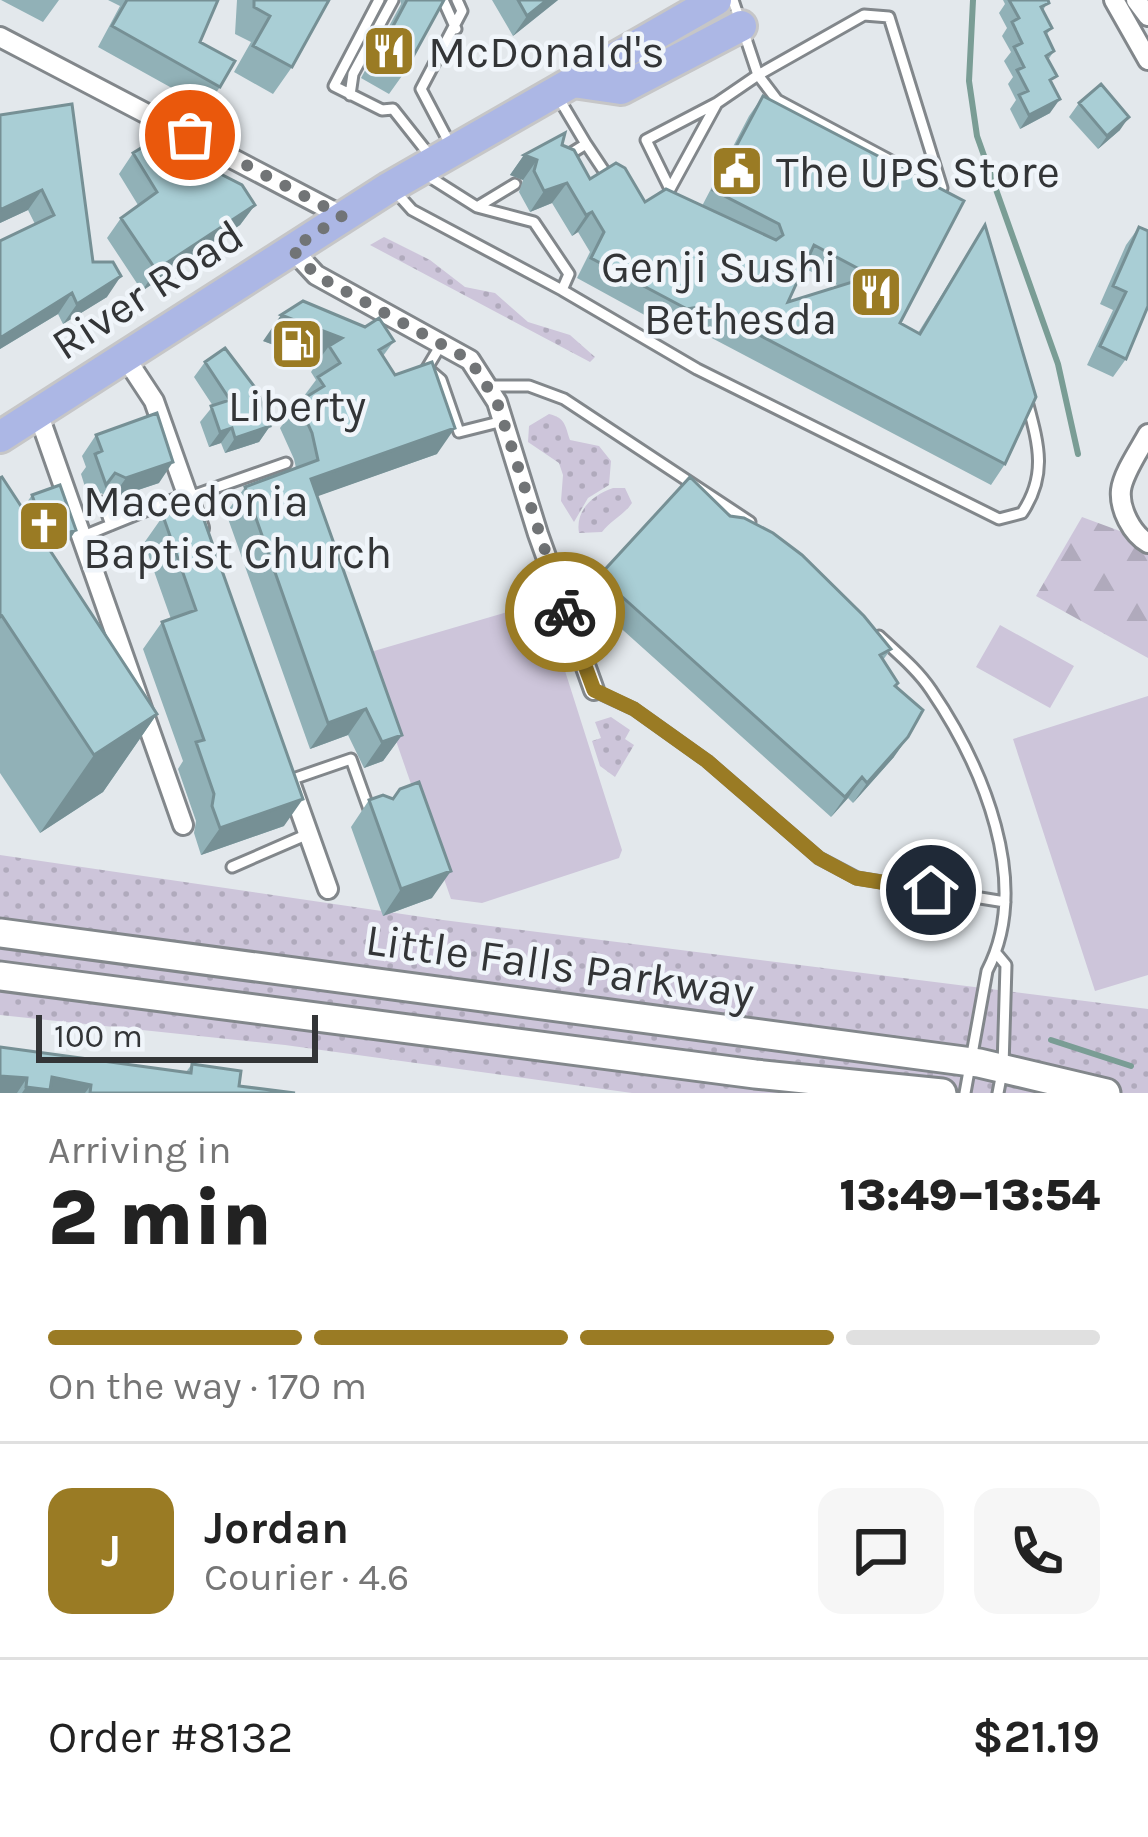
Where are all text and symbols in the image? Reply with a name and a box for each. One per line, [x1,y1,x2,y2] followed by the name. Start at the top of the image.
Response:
[361,23,417,79] restaurant icon: McDonald's
[428,26,665,78] place label: McDonald's
[139,84,241,186] pin
[157,102,223,168] icon: bag
[709,143,765,199] public building icon: The UPS Store
[776,146,1060,198] place label: The UPS Store
[42,209,253,371] street label: River Road
[601,241,837,345] place label: Genji Sushi Bethesda
[848,264,904,320] restaurant icon: Genji Sushi Bethesda
[269,316,325,372] fuel station icon: Liberty
[228,380,366,433] place label: Liberty
[83,475,392,579] place label: Macedonia Baptist Church
[16,498,72,554] church icon: Macedonia Baptist Church
[505,552,625,672] courier
[532,579,598,645] icon: bike
[880,839,982,941] pin
[898,857,964,923] icon: home
[362,913,757,1020] street label: Little Falls Parkway
[36,1009,318,1062] scale bar
[54,1017,143,1055] text: 100 m
[48,1127,231,1173] text: Arriving in
[840,1169,1100,1221] text: 13:49–13:54
[48,1172,272,1264] text: 2 min
[48,1363,367,1409] text: On the way · 170 m
[818,1488,944,1614] button: chat
[974,1488,1100,1614] button: phone
[204,1502,349,1554] text: Jordan
[101,1525,121,1577] text: J
[204,1554,409,1600] text: Courier · 4.6
[48,1711,293,1763] text: Order #8132
[973,1711,1100,1763] text: $21.19

